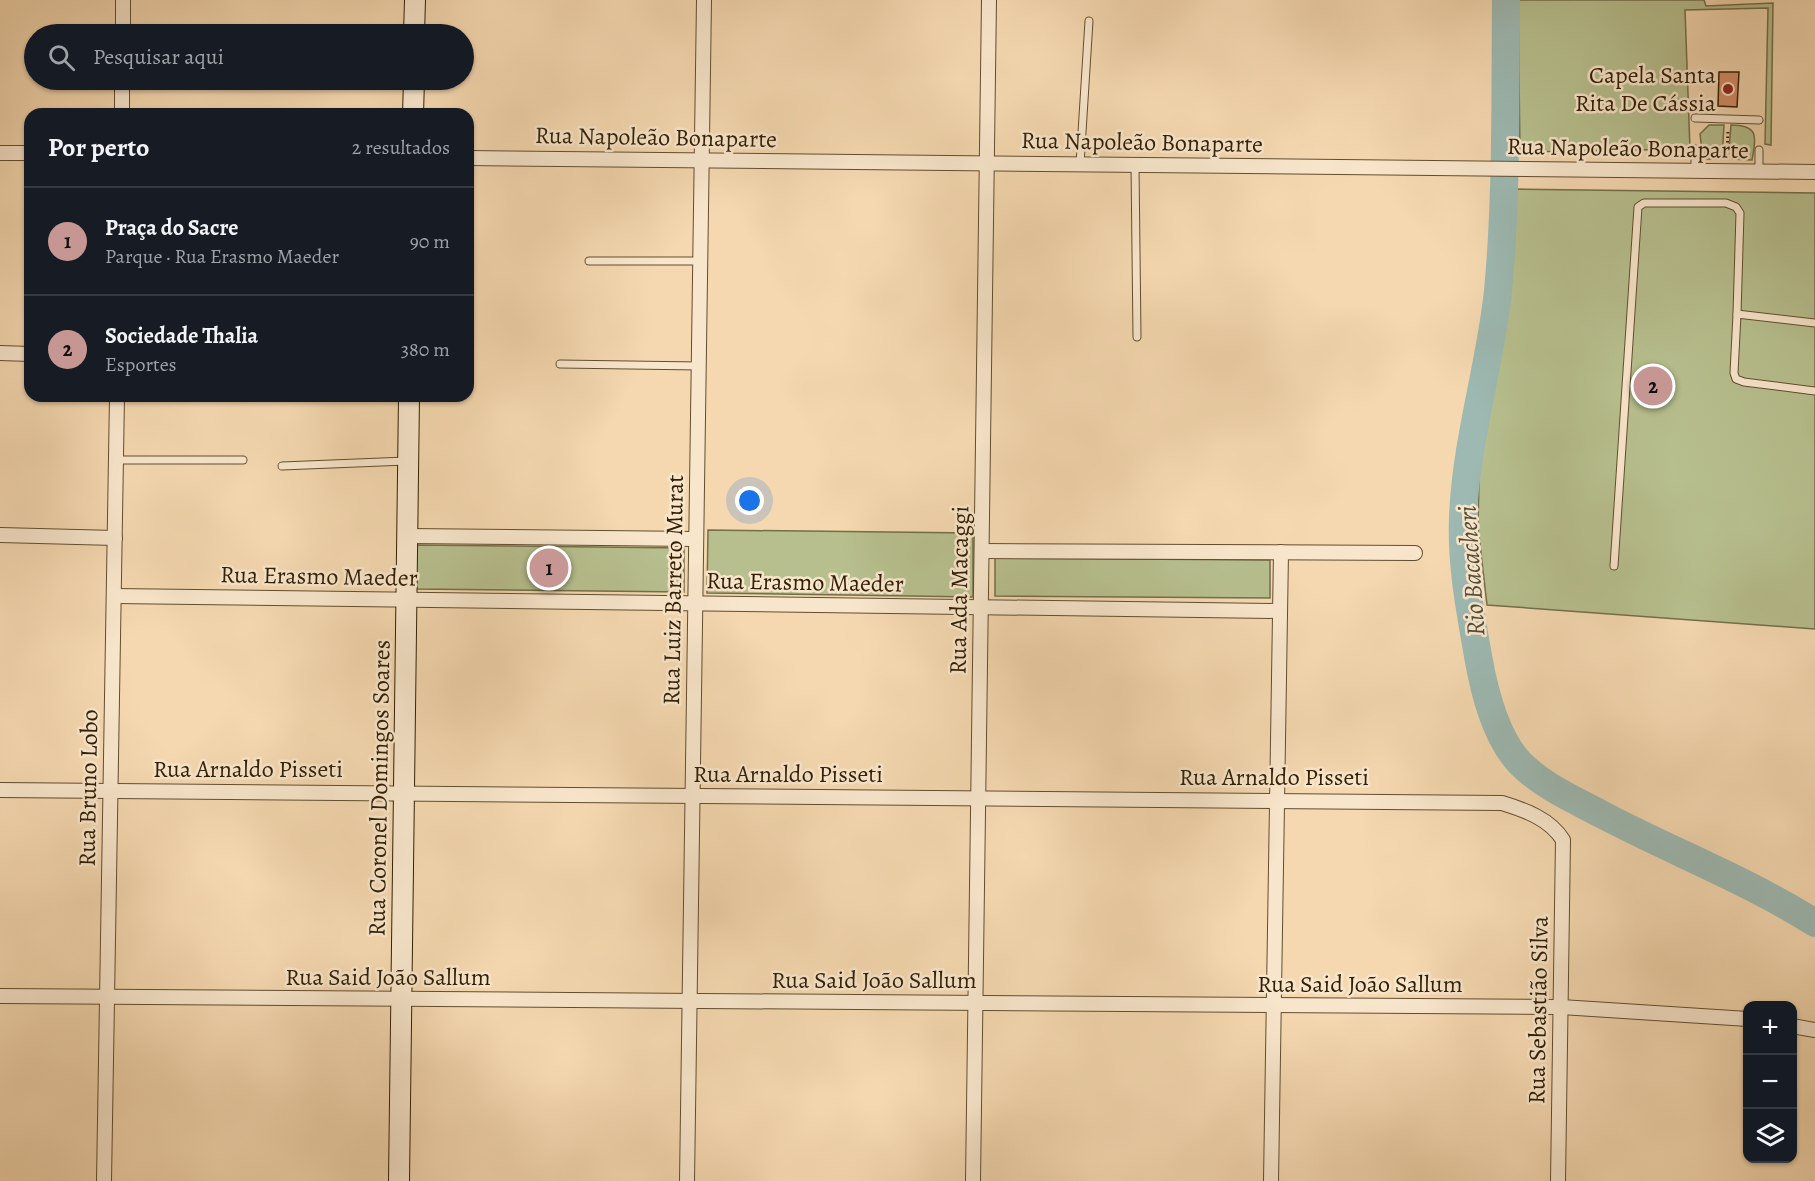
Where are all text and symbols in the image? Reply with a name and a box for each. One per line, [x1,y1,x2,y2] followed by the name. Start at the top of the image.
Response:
[24,24,474,90] search box
[45,41,78,74] icon: search
[93,42,224,72] text: Pesquisar aqui
[1575,59,1717,119] place label: Capela Santa Rita De Cássia
[1721,82,1735,96] marker: Capela Santa Rita De Cássia
[535,119,777,155] street label: Rua Napoleão Bonaparte
[1021,124,1263,160] street label: Rua Napoleão Bonaparte
[48,130,149,165] text: Por perto
[1507,130,1749,166] street label: Rua Napoleão Bonaparte
[352,134,450,161] text: 2 resultados
[105,213,238,243] text: Praça do Sacre
[64,228,71,255] text: 1
[410,228,450,255] text: 90 m
[105,243,339,270] text: Parque · Rua Erasmo Maeder
[105,321,258,351] text: Sociedade Thalia
[63,336,72,363] text: 2
[401,336,450,363] text: 380 m
[105,351,177,378] text: Esportes
[1634,364,1672,408] pin: 2
[655,474,691,706] street label: Rua Luiz Barreto Murat
[735,486,764,515] your location
[1449,504,1494,637] water label: Rio Bacacheri
[942,505,976,675] street label: Rua Ada Macaggi
[530,546,568,590] pin: 1
[220,558,418,594] street label: Rua Erasmo Maeder
[706,564,904,600] street label: Rua Erasmo Maeder
[360,639,398,937] street label: Rua Coronel Domingos Soares
[71,709,105,867] street label: Rua Bruno Lobo
[153,753,343,785] street label: Rua Arnaldo Pisseti
[693,758,883,790] street label: Rua Arnaldo Pisseti
[1179,761,1369,793] street label: Rua Arnaldo Pisseti
[1520,915,1556,1104] street label: Rua Sebastião Silva
[285,961,491,993] street label: Rua Said João Sallum
[771,964,977,996] street label: Rua Said João Sallum
[1257,968,1463,1000] street label: Rua Said João Sallum
[1743,1001,1797,1163] map controls
[1743,1001,1797,1055] button: +
[1743,1055,1797,1109] button: −
[1743,1109,1797,1163] button: layers

